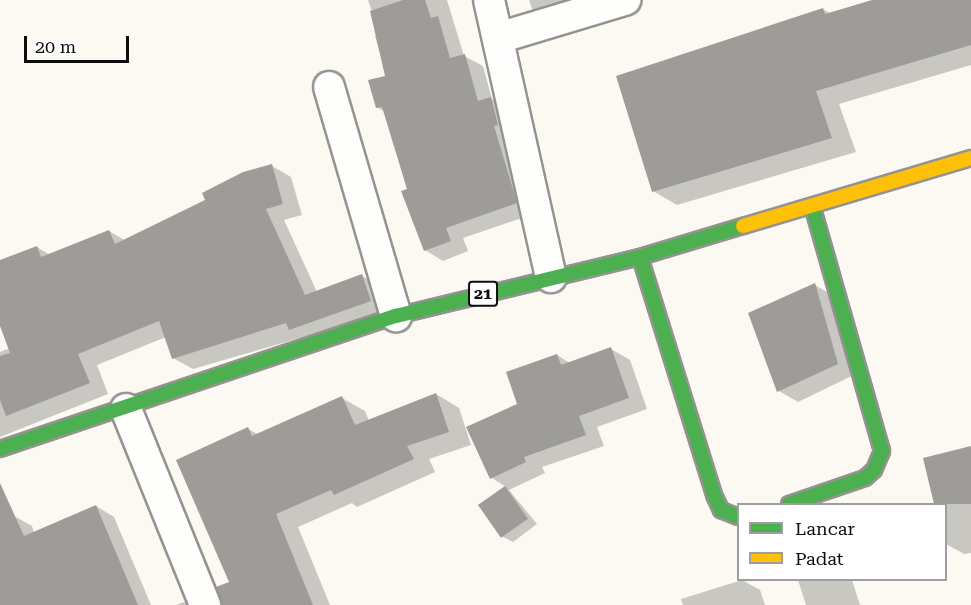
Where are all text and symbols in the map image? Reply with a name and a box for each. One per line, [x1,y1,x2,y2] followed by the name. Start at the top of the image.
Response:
[27,24,132,62] scale bar
[35,36,76,57] text: 20 m
[468,281,498,307] road number: 21
[737,503,947,581] legend
[795,518,855,539] text: Lancar
[795,548,844,569] text: Padat

